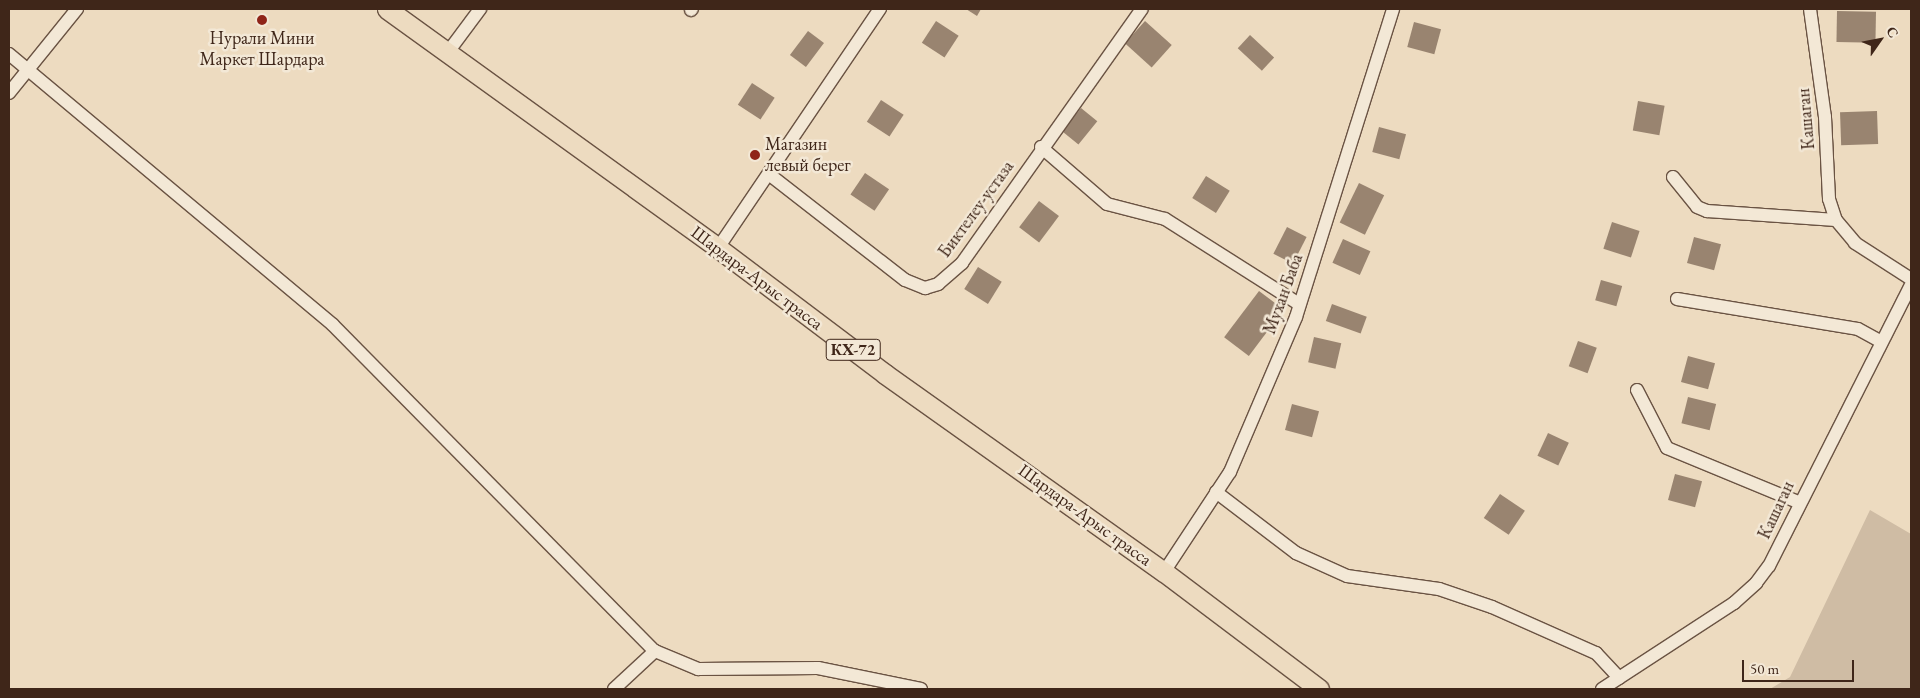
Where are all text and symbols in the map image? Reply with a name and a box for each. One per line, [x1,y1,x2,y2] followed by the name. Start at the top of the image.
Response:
[256,14,268,26] marker: Нурали Мини Маркет Шардара
[1855,15,1905,65] north arrow
[1882,23,1903,41] text: С
[200,28,324,70] place label: Нурали Мини Маркет Шардара
[1793,87,1819,151] street label: Кашаган
[765,134,851,176] place label: Магазин левый берег
[749,149,761,161] marker: Магазин левый берег
[934,156,1018,262] street label: Биктелеу-устаза
[687,221,827,335] street label: Шардара-Арыс трасса
[1259,251,1307,337] street label: Мухан Баба
[826,336,880,364] road number: КХ-72
[1014,459,1156,571] street label: Шардара-Арыс трасса
[1753,477,1799,543] street label: Кашаган
[1745,650,1858,682] scale bar
[1750,659,1779,678] text: 50 m

